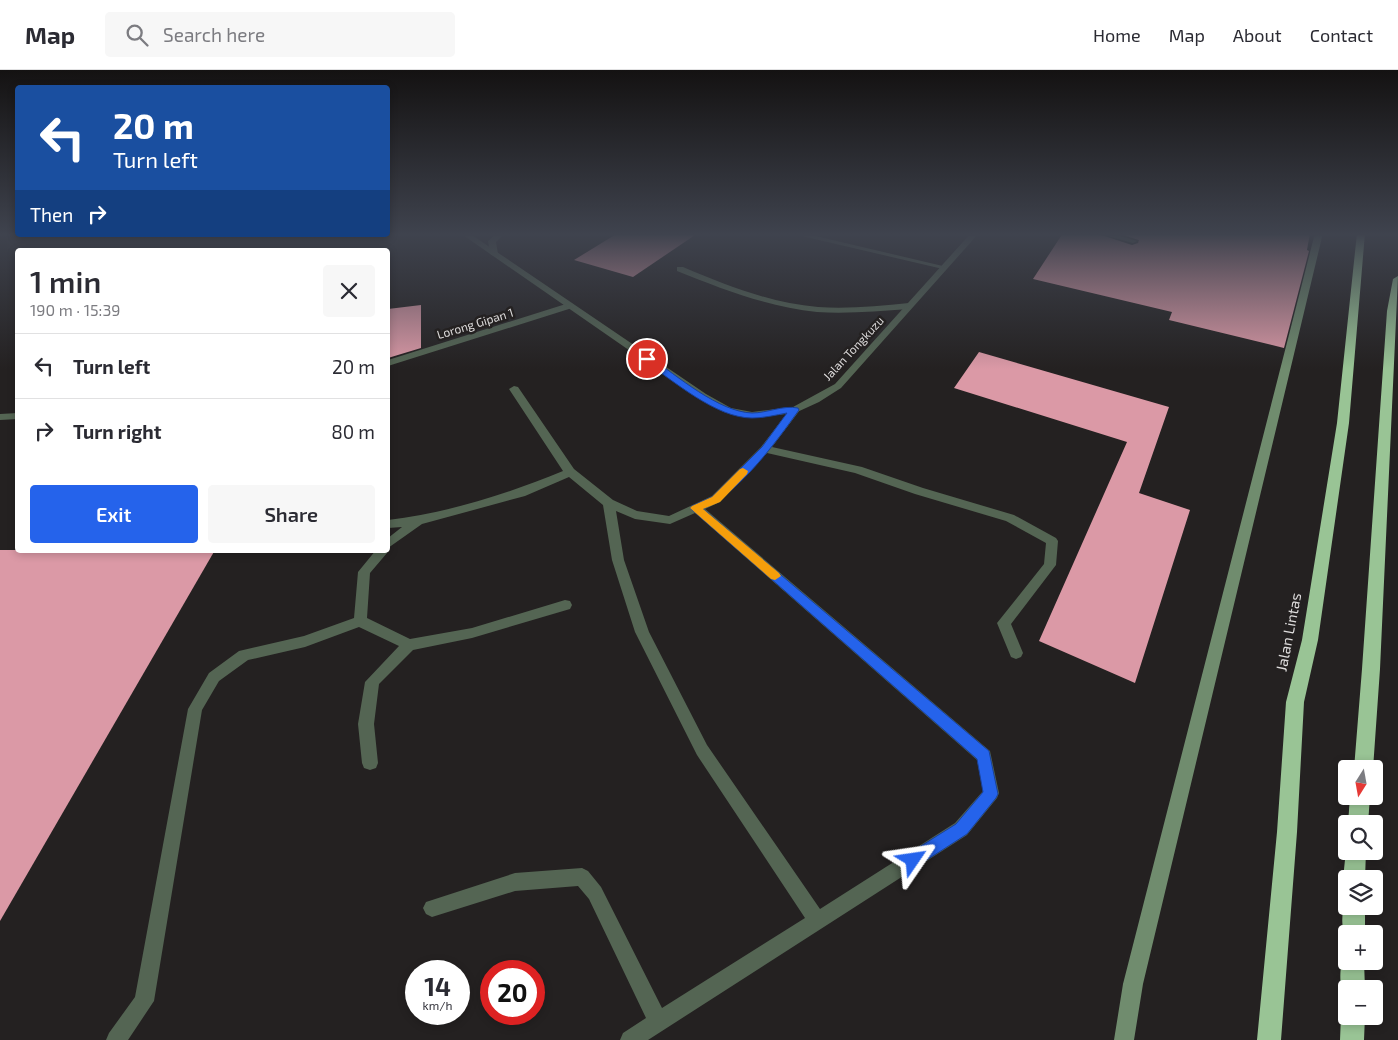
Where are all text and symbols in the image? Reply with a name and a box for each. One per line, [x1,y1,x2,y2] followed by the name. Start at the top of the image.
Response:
[105,12,455,57] search box
[25,20,75,49] text: Map
[123,21,151,49] icon: search
[163,23,265,46] text: Search here
[1093,24,1141,46] text: Home
[1169,24,1205,46] text: Map
[1233,24,1282,46] text: About
[1310,24,1373,46] text: Contact
[113,104,194,146] text: 20 m
[30,105,95,170] icon: left
[113,146,198,172] text: Turn left
[83,200,111,228] icon: right
[30,203,73,226] text: Then
[30,263,101,299] text: 1 min
[323,265,375,317] button: close
[30,300,120,319] text: 190 m · 15:39
[435,305,515,341] street label: Lorong Gipan 1
[820,313,886,383] street label: Jalan Tongkuzu
[626,338,668,380] pin
[633,345,661,373] icon: arrive
[30,352,58,380] icon: left
[73,355,150,378] text: Turn left
[332,355,375,378] text: 20 m
[30,417,58,445] icon: right
[73,420,161,443] text: Turn right
[331,420,375,443] text: 80 m
[30,485,198,543] button: Exit
[208,485,375,543] button: Share
[1272,591,1304,673] street label: Jalan Lintas
[1338,760,1382,805] north arrow
[1338,760,1383,1025] map controls
[1338,815,1383,860] button: search
[886,833,938,885] position arrow
[1338,870,1383,915] button: layers
[1338,925,1383,970] button: +
[480,960,545,1025] speed limit sign: 20
[424,971,451,1001] text: 14
[1338,980,1383,1025] button: −
[423,998,452,1012] text: km/h

